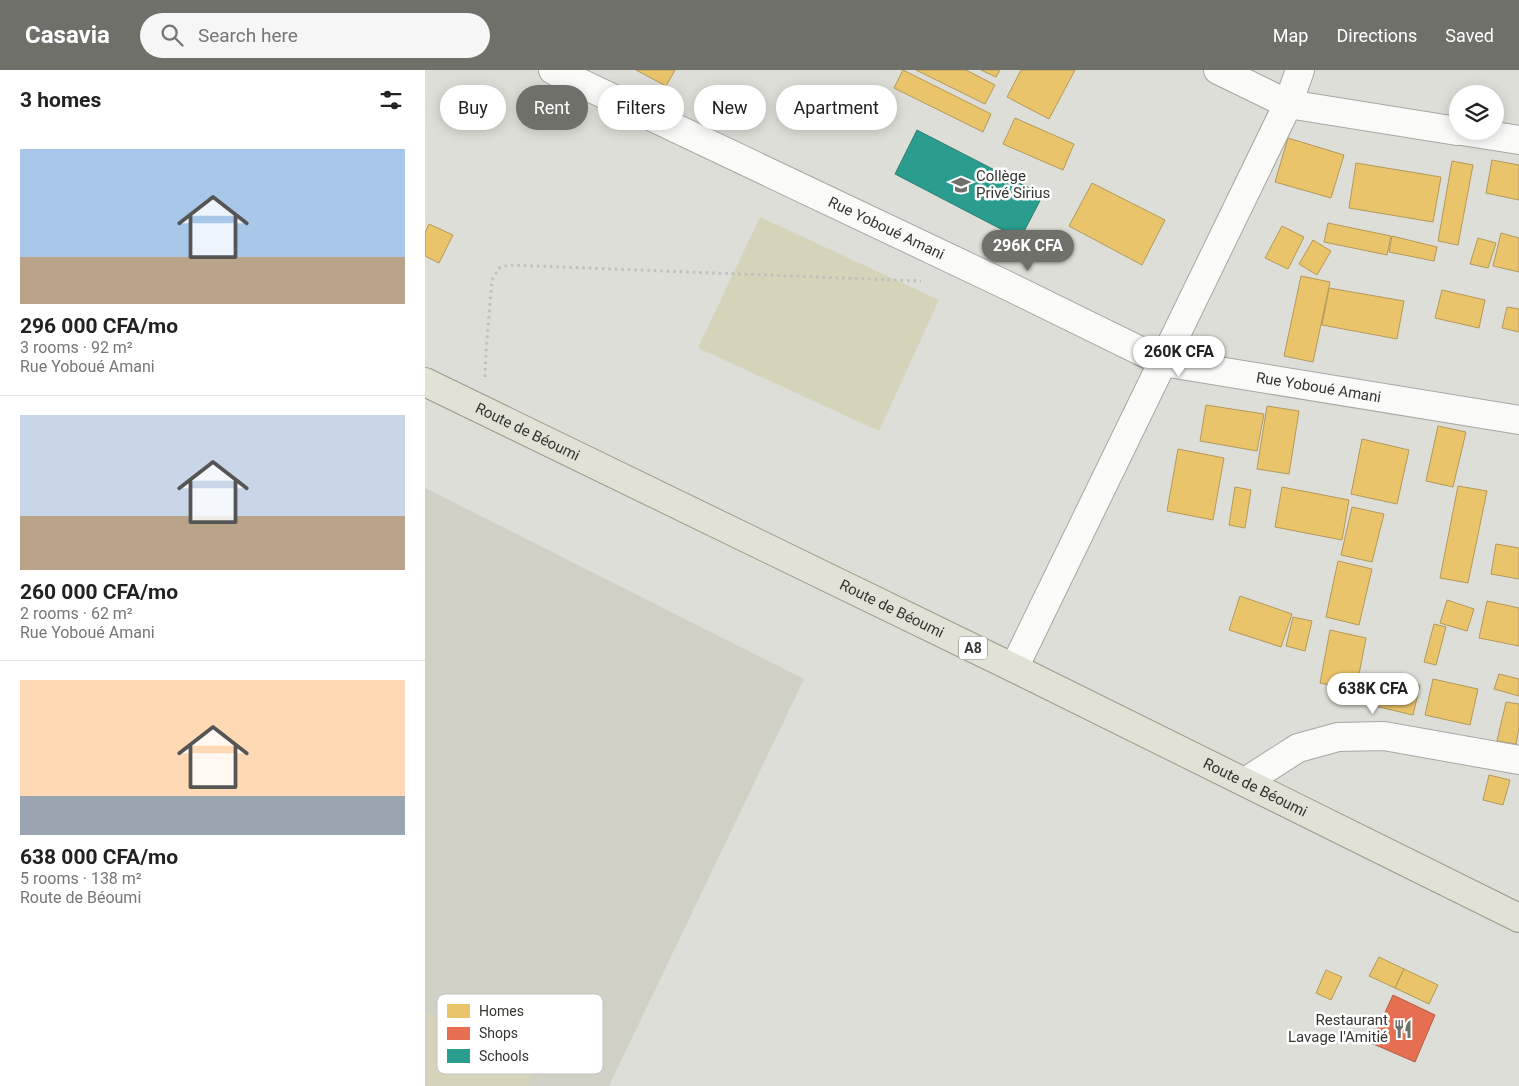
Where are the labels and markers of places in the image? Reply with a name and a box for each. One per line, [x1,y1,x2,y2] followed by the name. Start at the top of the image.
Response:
[976,167,1050,202] place label: Collège Privé Sirius
[950,174,972,196] school or university icon: Collège Privé Sirius
[976,230,1080,272] pin: 296K CFA
[1127,336,1231,378] pin: 260K CFA
[1321,672,1425,715] pin: 638K CFA
[1288,1011,1388,1046] place label: Restaurant Lavage l'Amitié
[1392,1018,1414,1040] restaurant icon: Restaurant Lavage l'Amitié

